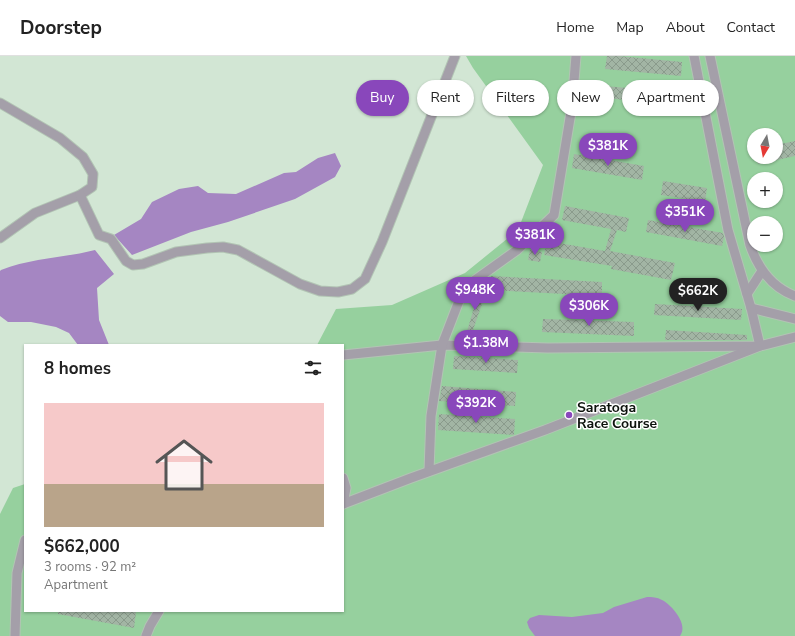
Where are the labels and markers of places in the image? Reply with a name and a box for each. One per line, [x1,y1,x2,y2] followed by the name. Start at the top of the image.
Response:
[580,133,636,167] pin: $381K
[657,199,713,233] pin: $351K
[507,222,563,256] pin: $381K
[447,277,503,311] pin: $948K
[670,278,726,312] pin: $662K
[561,293,617,327] pin: $306K
[453,330,519,364] pin: $1.38M
[448,390,504,424] pin: $392K
[577,398,657,433] place label: Saratoga Race Course
[564,410,574,420] marker: Saratoga Race Course

